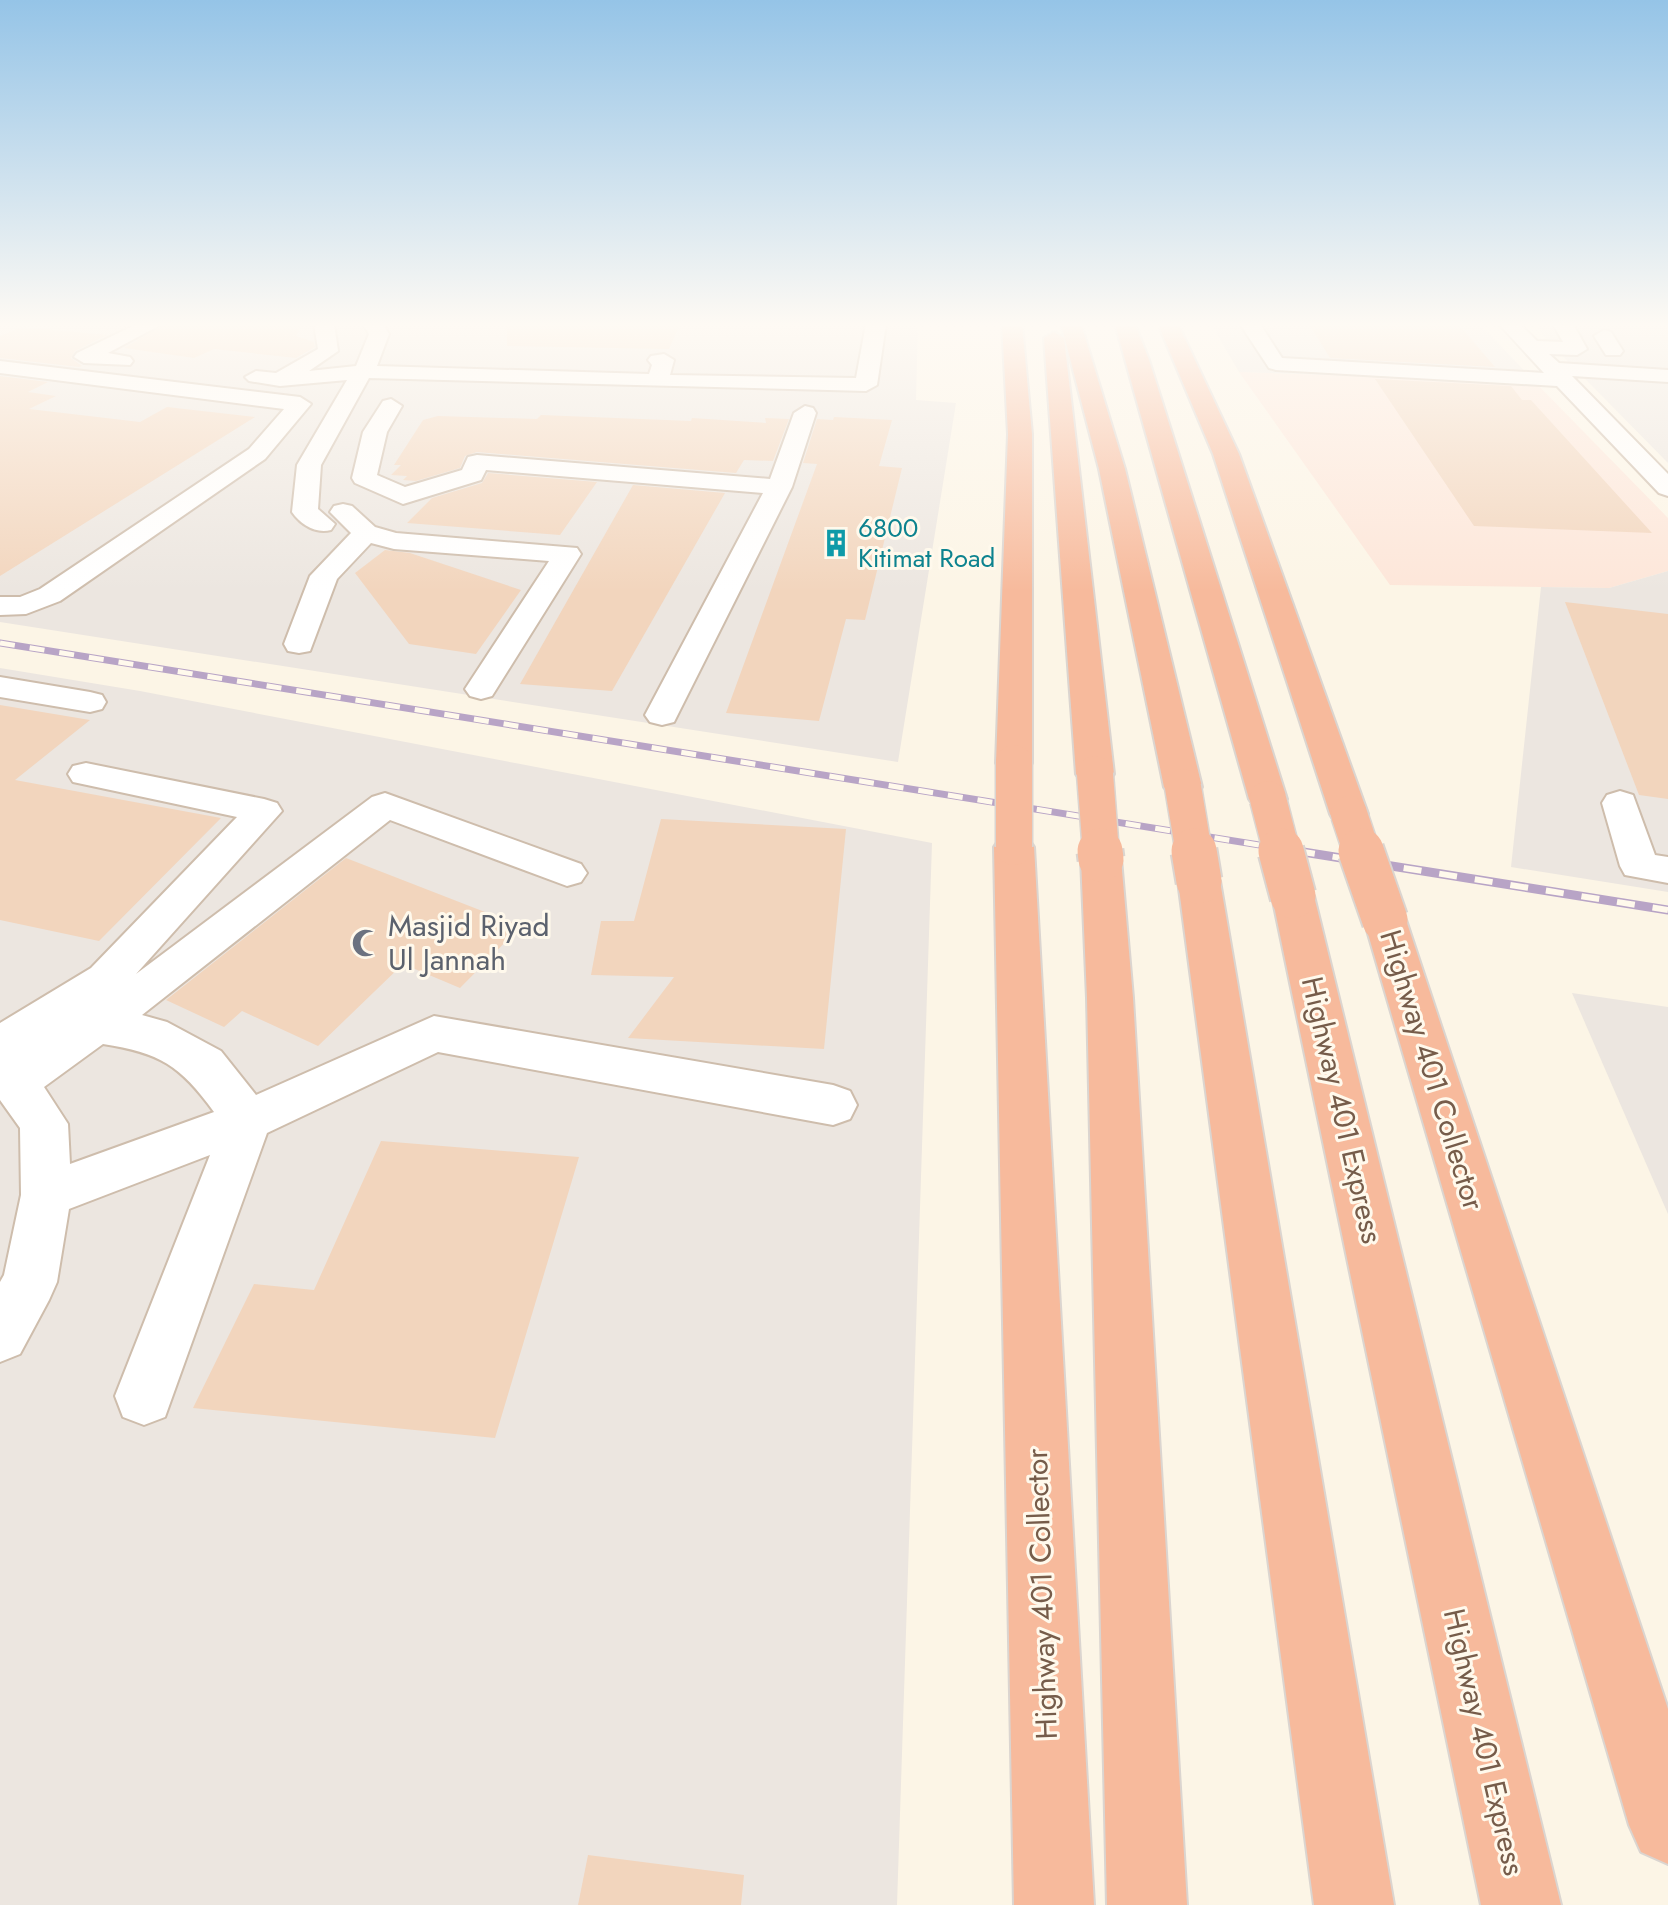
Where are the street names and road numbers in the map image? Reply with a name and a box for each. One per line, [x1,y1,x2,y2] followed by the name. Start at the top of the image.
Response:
[1369,924,1496,1216] street label: Highway 401 Collector
[1291,972,1394,1247] street label: Highway 401 Express
[1015,1447,1068,1740] street label: Highway 401 Collector
[1433,1604,1536,1879] street label: Highway 401 Express

